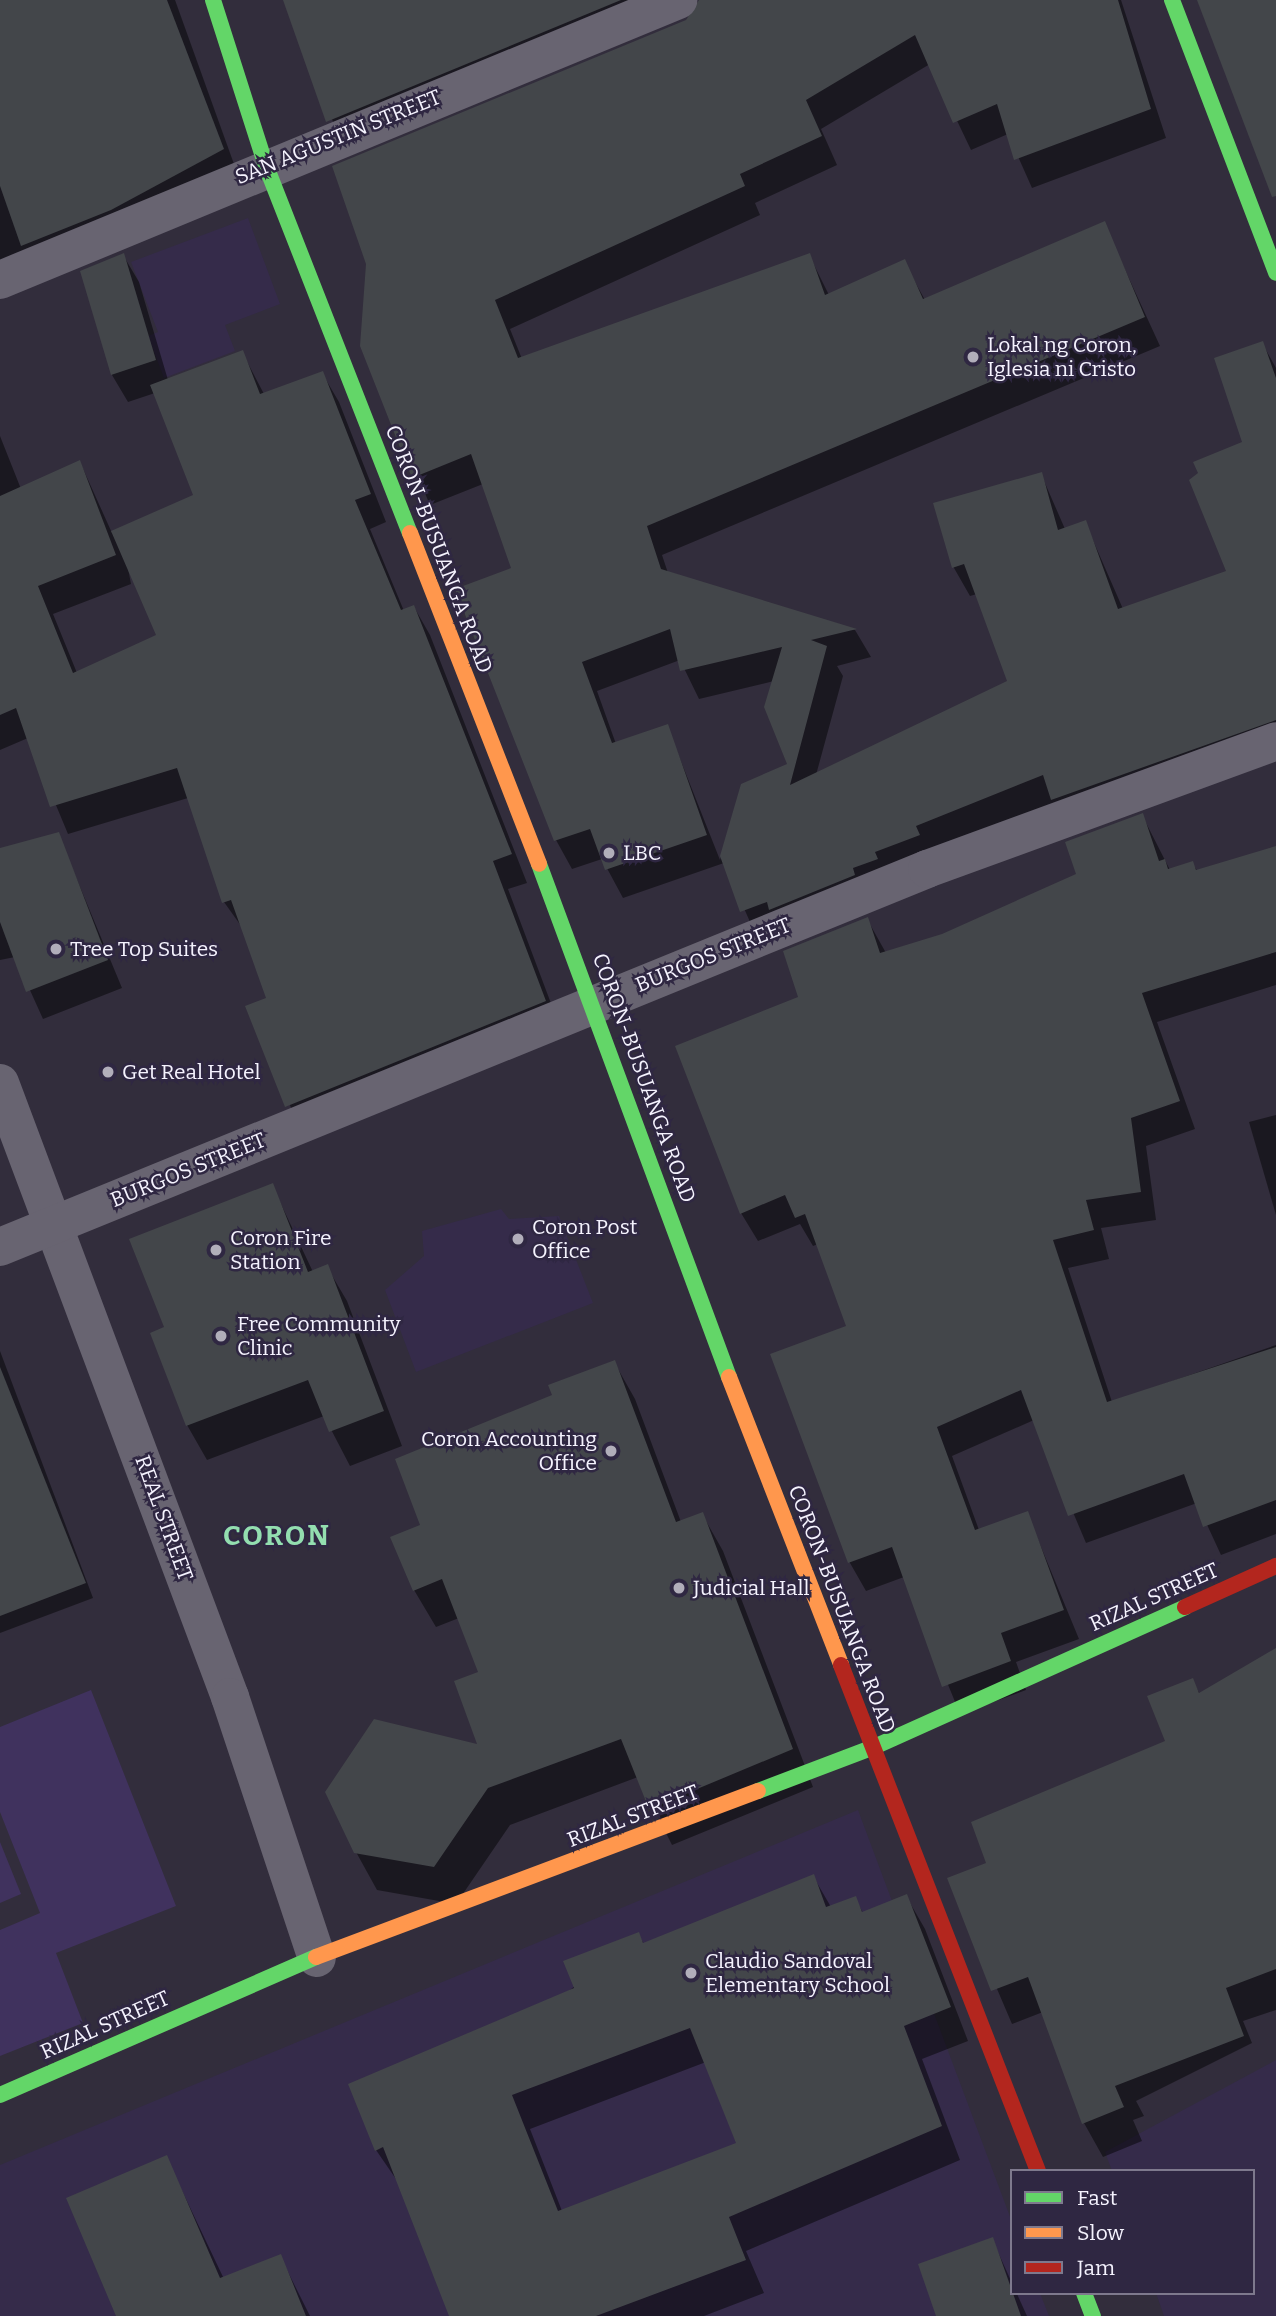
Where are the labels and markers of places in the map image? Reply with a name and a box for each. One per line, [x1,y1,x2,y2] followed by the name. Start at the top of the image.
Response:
[987,332,1137,382] place label: Lokal ng Coron, Iglesia ni Cristo
[965,349,981,365] marker: Lokal ng Coron, Iglesia ni Cristo
[623,840,661,866] place label: LBC
[601,845,617,861] marker: LBC
[70,936,218,962] place label: Tree Top Suites
[48,941,64,957] marker: Tree Top Suites
[122,1059,261,1085] place label: Get Real Hotel
[100,1064,116,1080] marker: Get Real Hotel
[532,1214,637,1264] place label: Coron Post Office
[230,1225,331,1275] place label: Coron Fire Station
[510,1231,526,1247] marker: Coron Post Office
[208,1242,224,1258] marker: Coron Fire Station
[237,1311,401,1361] place label: Free Community Clinic
[211,1326,231,1346] marker: Free Community Clinic
[421,1426,597,1476] place label: Coron Accounting Office
[603,1443,619,1459] marker: Coron Accounting Office
[693,1575,810,1601] place label: Judicial Hall
[671,1580,687,1596] marker: Judicial Hall
[705,1948,890,1998] place label: Claudio Sandoval Elementary School
[683,1965,699,1981] marker: Claudio Sandoval Elementary School

